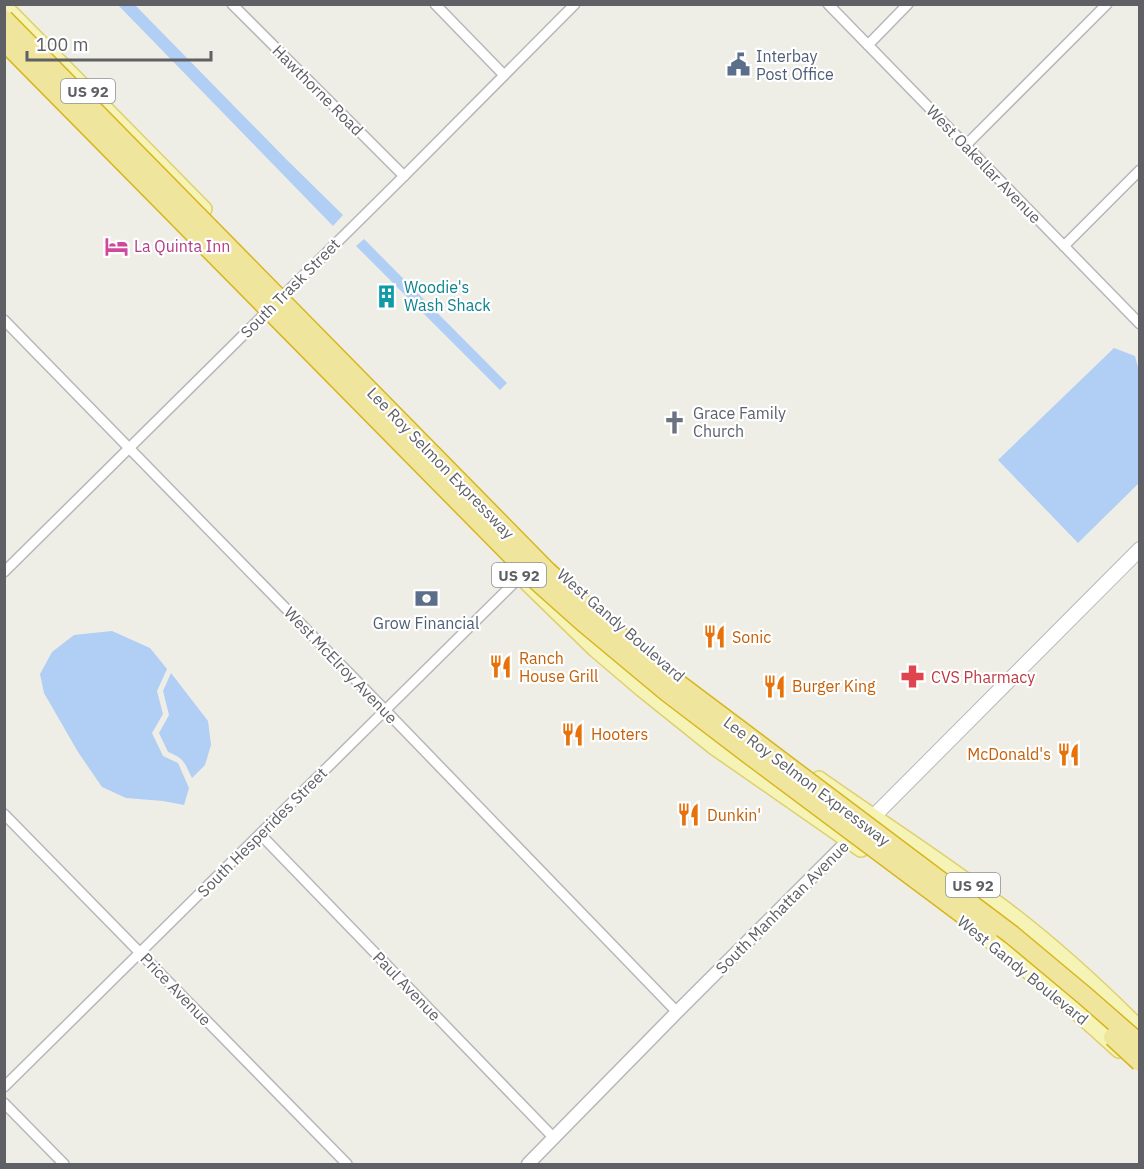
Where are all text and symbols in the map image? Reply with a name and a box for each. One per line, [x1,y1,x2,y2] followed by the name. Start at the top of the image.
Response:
[27,24,212,62] scale bar
[36,33,88,56] text: 100 m
[268,40,368,140] street label: Hawthorne Road
[756,46,834,84] place label: Interbay Post Office
[725,52,751,78] public building icon: Interbay Post Office
[61,79,115,103] road number: US 92
[922,101,1046,228] street label: West Oakellar Avenue
[103,233,129,259] hotel icon: La Quinta Inn
[236,234,344,342] street label: South Trask Street
[134,236,230,256] place label: La Quinta Inn
[404,277,491,315] place label: Woodie's Wash Shack
[373,283,399,309] building icon: Woodie's Wash Shack
[363,383,519,543] street label: Lee Roy Selmon Expressway
[693,403,786,441] place label: Grace Family Church
[662,409,688,435] church icon: Grace Family Church
[492,563,546,587] road number: US 92
[553,564,689,686] street label: West Gandy Boulevard
[413,585,439,611] bank icon: Grow Financial
[280,603,402,728] street label: West McElroy Avenue
[373,613,479,633] place label: Grow Financial
[701,624,727,650] restaurant icon: Sonic
[732,627,771,647] place label: Sonic
[519,648,598,686] place label: Ranch House Grill
[488,654,514,680] restaurant icon: Ranch House Grill
[900,664,926,690] pharmacy icon: CVS Pharmacy
[931,667,1035,687] place label: CVS Pharmacy
[761,673,787,699] restaurant icon: Burger King
[792,676,876,696] place label: Burger King
[720,712,894,850] street label: Lee Roy Selmon Expressway
[560,721,586,747] restaurant icon: Hooters
[591,724,648,744] place label: Hooters
[1056,741,1082,767] restaurant icon: McDonald's
[967,744,1051,764] place label: McDonald's
[193,763,331,901] street label: South Hesperides Street
[676,802,702,828] restaurant icon: Dunkin'
[707,805,761,825] place label: Dunkin'
[711,836,853,978] street label: South Manhattan Avenue
[946,873,1000,897] road number: US 92
[954,911,1092,1029] street label: West Gandy Boulevard
[369,947,445,1025] street label: Paul Avenue
[136,948,216,1030] street label: Price Avenue

